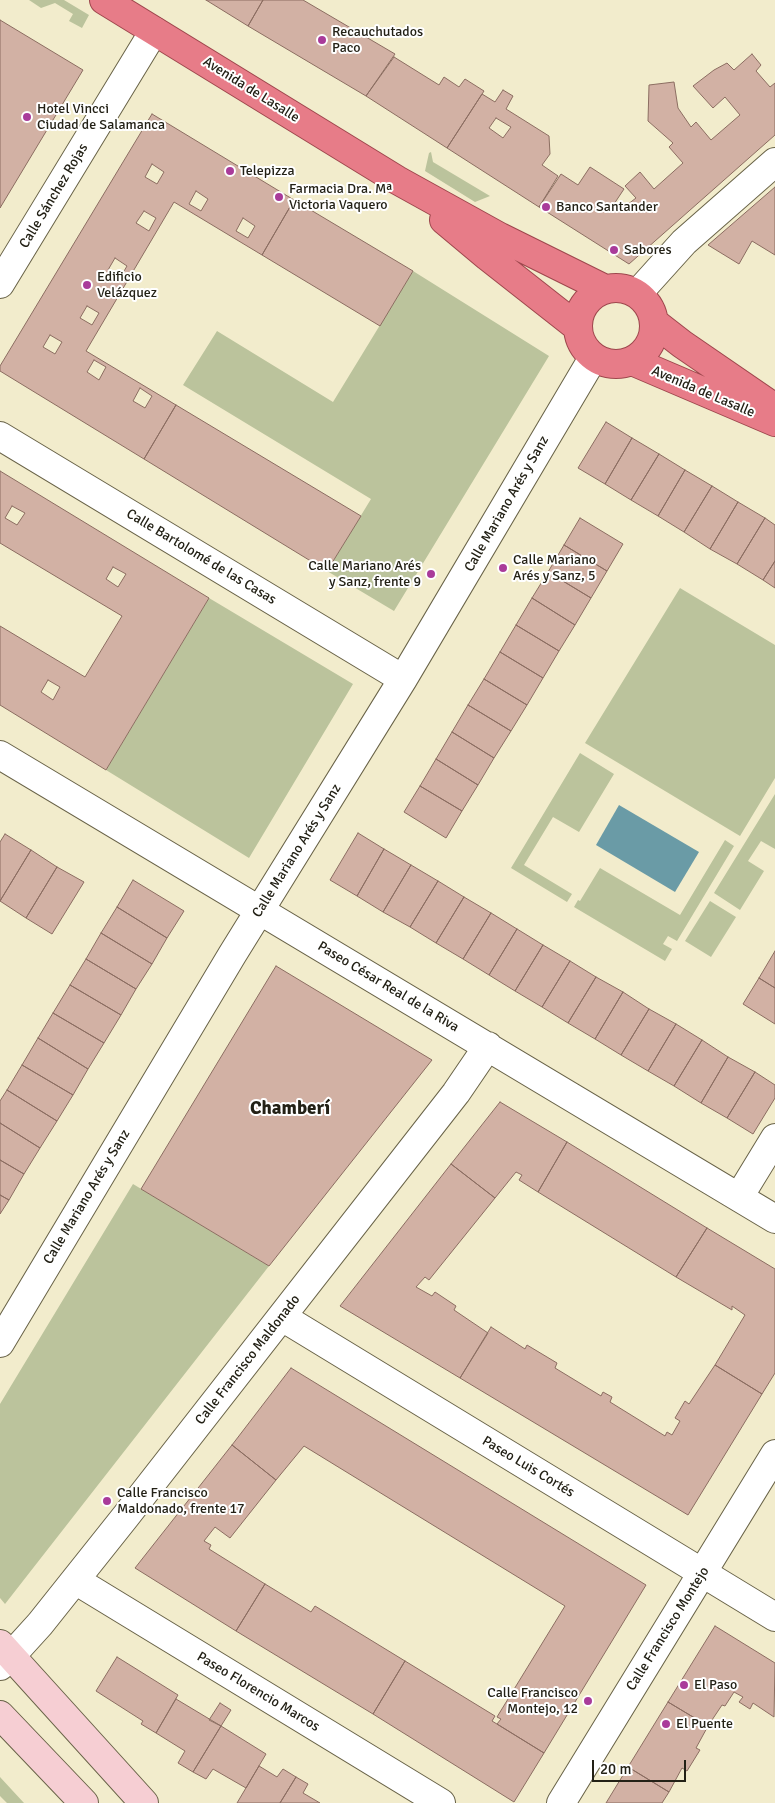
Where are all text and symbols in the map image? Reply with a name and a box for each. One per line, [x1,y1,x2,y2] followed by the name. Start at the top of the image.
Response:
[332,24,423,56] place label: Recauchutados Paco
[316,34,328,46] marker: Recauchutados Paco
[200,54,302,126] street label: Avenida de Lasalle
[37,101,165,134] place label: Hotel Vincci Ciudad de Salamanca
[21,111,33,123] marker: Hotel Vincci Ciudad de Salamanca
[16,141,92,251] street label: Calle Sánchez Rojas
[240,163,295,179] place label: Telepizza
[224,165,236,177] marker: Telepizza
[289,181,392,213] place label: Farmacia Dra. Mª Victoria Vaquero
[273,191,285,203] marker: Farmacia Dra. Mª Victoria Vaquero
[556,199,658,215] place label: Banco Santander
[540,201,552,213] marker: Banco Santander
[624,242,672,258] place label: Sabores
[608,244,620,256] marker: Sabores
[97,269,157,302] place label: Edificio Velázquez
[81,279,93,291] marker: Edificio Velázquez
[649,363,757,421] street label: Avenida de Lasalle
[461,433,553,575] street label: Calle Mariano Arés y Sanz
[123,506,279,608] street label: Calle Bartolomé de las Casas
[513,552,596,584] place label: Calle Mariano Arés y Sanz, 5
[308,558,421,590] place label: Calle Mariano Arés y Sanz, frente 9
[497,562,509,574] marker: Calle Mariano Arés y Sanz, 5
[425,568,437,580] marker: Calle Mariano Arés y Sanz, frente 9
[249,781,345,921] street label: Calle Mariano Arés y Sanz
[314,938,462,1036] street label: Paseo César Real de la Riva
[250,1098,330,1120] district label: Chamberí
[40,1127,134,1267] street label: Calle Mariano Arés y Sanz
[192,1292,304,1428] street label: Calle Francisco Maldonado
[479,1433,577,1501] street label: Paseo Luis Cortés
[117,1485,245,1518] place label: Calle Francisco Maldonado, frente 17
[101,1495,113,1507] marker: Calle Francisco Maldonado, frente 17
[623,1564,713,1694] street label: Calle Francisco Montejo
[193,1649,323,1735] street label: Paseo Florencio Marcos
[694,1677,737,1693] place label: El Paso
[678,1679,690,1691] marker: El Paso
[487,1685,578,1718] place label: Calle Francisco Montejo, 12
[582,1695,594,1707] marker: Calle Francisco Montejo, 12
[676,1716,733,1732] place label: El Puente
[660,1718,672,1730] marker: El Puente
[595,1750,689,1782] scale bar
[600,1760,631,1778] text: 20 m

